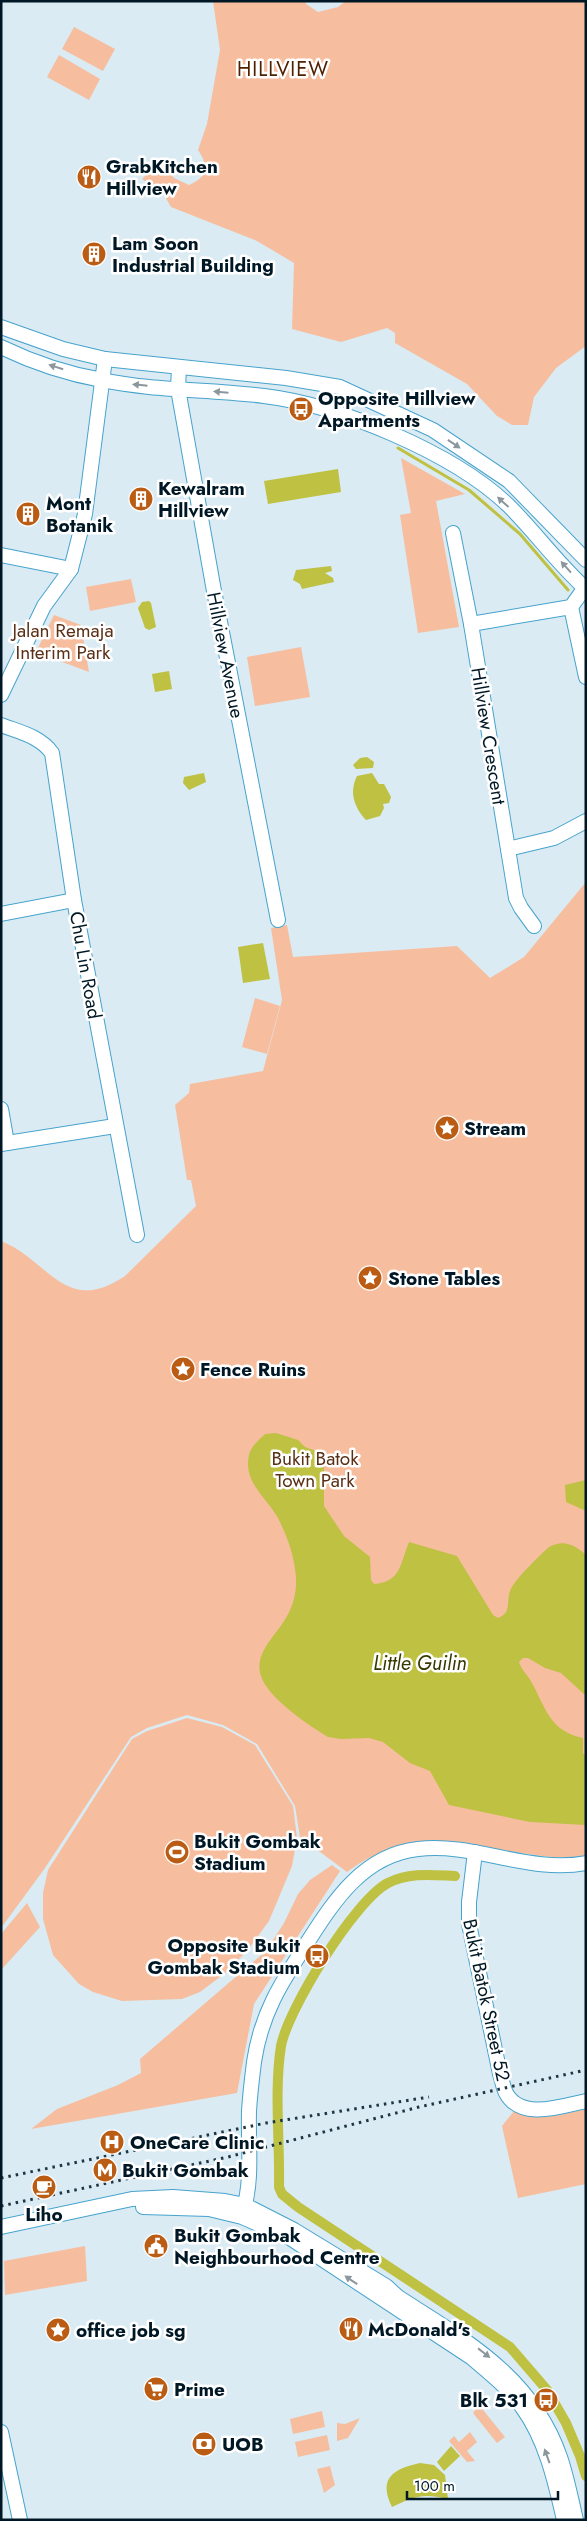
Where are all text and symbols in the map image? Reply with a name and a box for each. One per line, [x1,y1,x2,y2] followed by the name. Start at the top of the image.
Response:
[237,55,329,84] district label: HILLVIEW
[106,153,218,202] place label: GrabKitchen Hillview
[76,164,102,190] restaurant icon: GrabKitchen Hillview
[112,230,274,279] place label: Lam Soon Industrial Building
[81,241,107,267] building icon: Lam Soon Industrial Building
[48,362,63,370] one-way arrow
[132,381,148,389] one-way arrow
[317,385,476,434] place label: Opposite Hillview Apartments
[213,388,229,396] one-way arrow
[288,396,314,422] bus stop icon: Opposite Hillview Apartments
[448,439,461,449] one-way arrow
[158,475,245,524] place label: Kewalram Hillview
[128,486,154,512] building icon: Kewalram Hillview
[46,490,113,539] place label: Mont Botanik
[498,496,510,508] one-way arrow
[15,501,41,527] building icon: Mont Botanik
[560,561,571,574] one-way arrow
[200,590,251,721] street label: Hillview Avenue
[9,617,114,666] park label: Jalan Remaja Interim Park
[464,665,513,807] street label: Hillview Crescent
[63,909,108,1021] street label: Chu Lin Road
[434,1115,460,1141] place icon: Stream
[464,1115,526,1142] place label: Stream
[357,1265,383,1291] place icon: Stone Tables
[388,1265,500,1292] place label: Stone Tables
[170,1356,196,1382] place icon: Fence Ruins
[200,1356,306,1383] place label: Fence Ruins
[271,1445,359,1494] park label: Bukit Batok Town Park
[373,1649,467,1678] water label: Little Guilin
[194,1828,321,1877] place label: Bukit Gombak Stadium
[164,1839,190,1865] sports icon: Bukit Gombak Stadium
[456,1916,517,2084] street label: Bukit Batok Street 52
[147,1932,300,1981] place label: Opposite Bukit Gombak Stadium
[304,1943,330,1969] bus stop icon: Opposite Bukit Gombak Stadium
[99,2129,125,2155] hospital icon: OneCare Clinic
[130,2129,264,2156] place label: OneCare Clinic
[92,2157,118,2183] metro station icon: Bukit Gombak
[122,2157,249,2184] place label: Bukit Gombak
[31,2174,57,2200] cafe icon: Liho
[25,2201,63,2228] place label: Liho
[174,2222,380,2271] place label: Bukit Gombak Neighbourhood Centre
[143,2233,169,2259] public building icon: Bukit Gombak Neighbourhood Centre
[344,2275,358,2285] one-way arrow
[338,2316,364,2342] restaurant icon: McDonald's
[368,2316,470,2343] place label: McDonald's
[45,2317,71,2343] place icon: office job sg
[76,2317,186,2344] place label: office job sg
[477,2348,490,2359] one-way arrow
[143,2376,169,2402] supermarket icon: Prime
[174,2376,225,2403] place label: Prime
[460,2387,528,2414] place label: Blk 531
[533,2387,559,2413] bus stop icon: Blk 531
[191,2431,217,2457] bank icon: UOB
[222,2431,264,2458] place label: UOB
[543,2448,551,2463] one-way arrow
[407,2468,558,2500] scale bar
[414,2475,455,2497] text: 100 m

